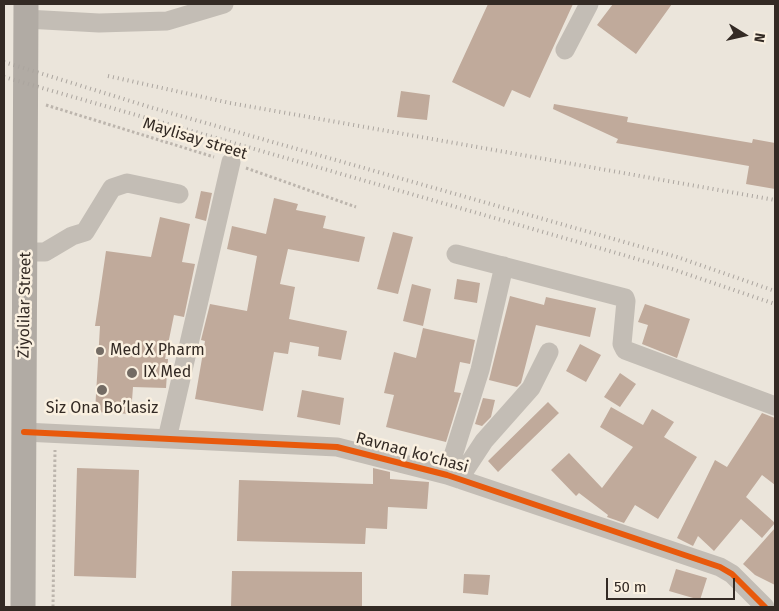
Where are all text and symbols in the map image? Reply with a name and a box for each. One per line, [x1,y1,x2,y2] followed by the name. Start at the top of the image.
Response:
[719,10,769,60] north arrow
[750,32,768,44] text: N
[141,114,249,164] street label: Maylisay street
[14,252,36,358] street label: Ziyolilar Street
[110,341,205,361] place label: Med X Pharm
[94,345,106,357] marker: Med X Pharm
[143,363,191,383] place label: IX Med
[125,366,139,380] marker: IX Med
[95,383,109,397] marker: Siz Ona Bo’lasiz
[46,399,158,419] place label: Siz Ona Bo’lasiz
[354,429,470,477] street label: Ravnaq ko'chasi
[609,568,738,600] scale bar
[614,578,647,596] text: 50 m

